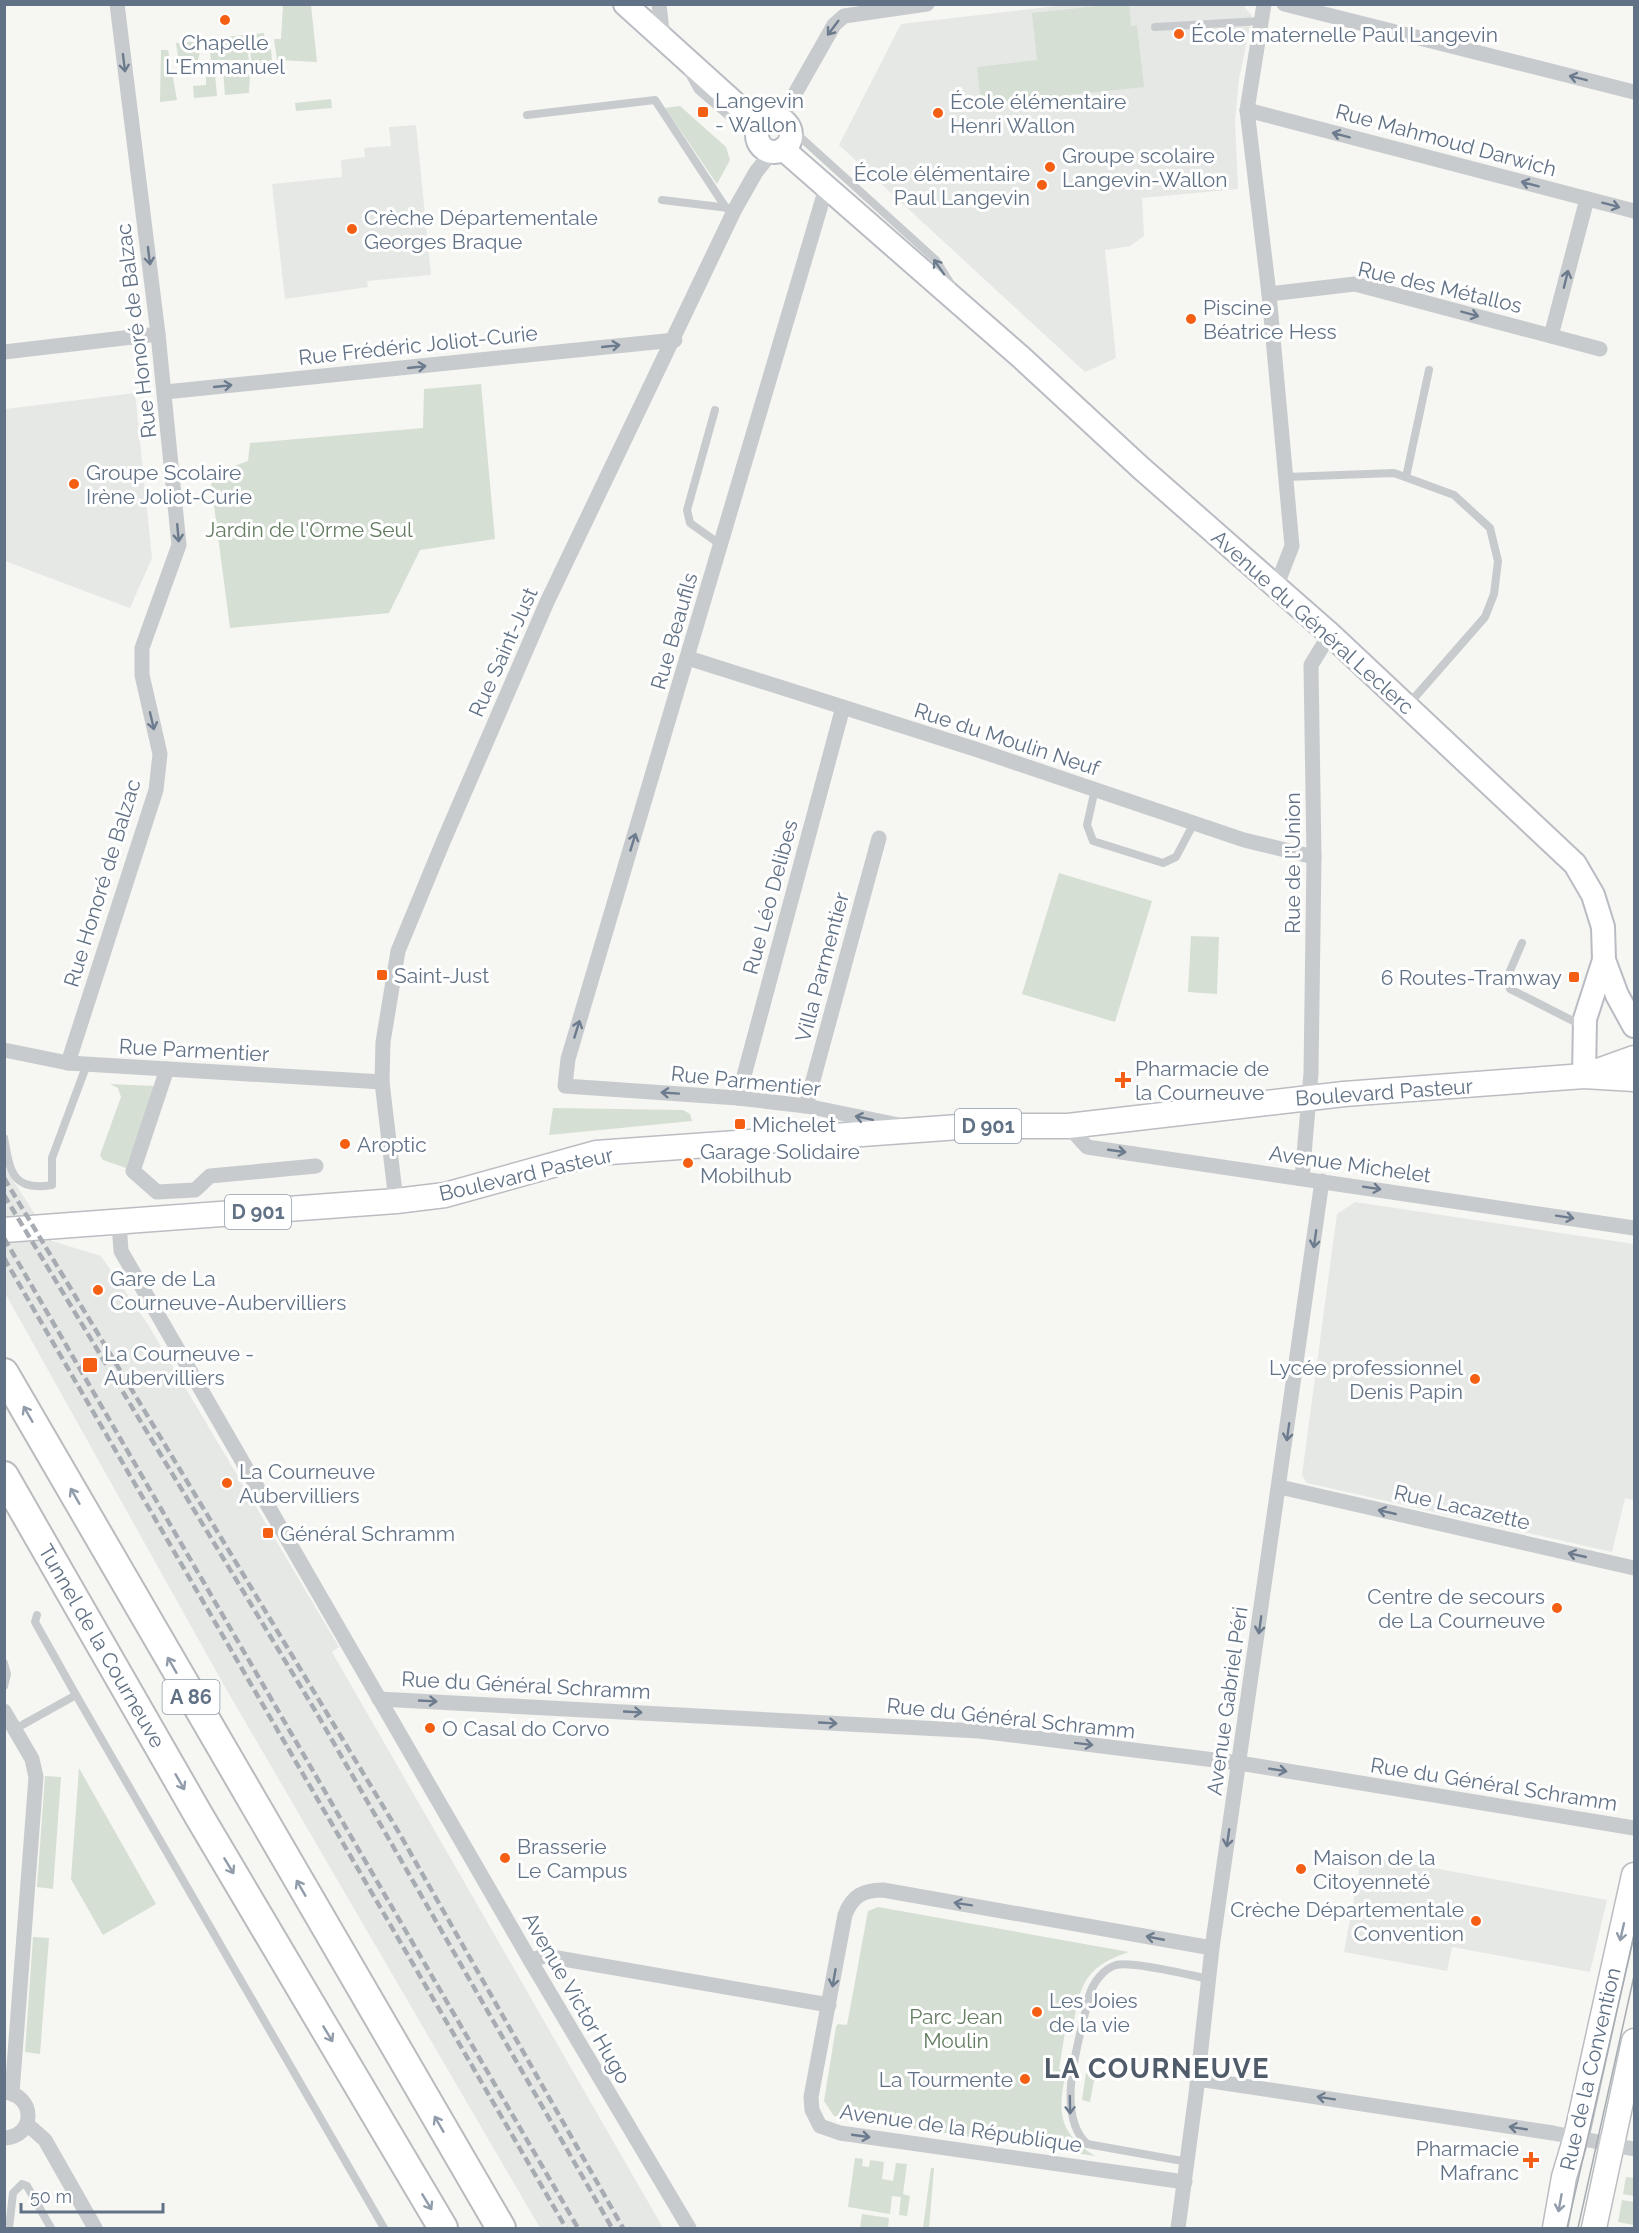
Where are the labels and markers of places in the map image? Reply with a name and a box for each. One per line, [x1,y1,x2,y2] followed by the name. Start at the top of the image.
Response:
[218,13,232,27] marker: Chapelle L'Emmanuel
[1191,22,1498,47] place label: École maternelle Paul Langevin
[1172,27,1186,41] marker: École maternelle Paul Langevin
[165,30,285,79] place label: Chapelle L'Emmanuel
[715,88,804,137] place label: Langevin - Wallon
[950,89,1126,138] place label: École élémentaire Henri Wallon
[696,105,710,119] marker: Langevin - Wallon
[931,106,945,120] marker: École élémentaire Henri Wallon
[1062,143,1228,192] place label: Groupe scolaire Langevin-Wallon
[1043,160,1057,174] marker: Groupe scolaire Langevin-Wallon
[854,161,1030,210] place label: École élémentaire Paul Langevin
[1035,178,1049,192] marker: École élémentaire Paul Langevin
[364,205,598,254] place label: Crèche Départementale Georges Braque
[345,222,359,236] marker: Crèche Départementale Georges Braque
[1203,295,1337,344] place label: Piscine Béatrice Hess
[1184,312,1198,326] marker: Piscine Béatrice Hess
[86,460,252,509] place label: Groupe Scolaire Irène Joliot-Curie
[67,477,81,491] marker: Groupe Scolaire Irène Joliot-Curie
[394,963,489,988] place label: Saint-Just
[1381,965,1562,990] place label: 6 Routes-Tramway
[375,968,389,982] marker: Saint-Just
[1567,970,1581,984] marker: 6 Routes-Tramway
[1135,1056,1269,1105] place label: Pharmacie de la Courneuve
[1116,1073,1130,1087] marker: Pharmacie de la Courneuve
[752,1112,836,1137] place label: Michelet
[733,1117,747,1131] marker: Michelet
[357,1132,427,1157] place label: Aroptic
[338,1137,352,1151] marker: Aroptic
[700,1139,860,1188] place label: Garage Solidaire Mobilhub
[681,1156,695,1170] marker: Garage Solidaire Mobilhub
[110,1266,346,1315] place label: Gare de La Courneuve-Aubervilliers
[91,1283,105,1297] marker: Gare de La Courneuve-Aubervilliers
[104,1341,254,1390] place label: La Courneuve - Aubervilliers
[1269,1355,1463,1404] place label: Lycée professionnel Denis Papin
[81,1356,99,1374] marker: La Courneuve - Aubervilliers
[1468,1372,1482,1386] marker: Lycée professionnel Denis Papin
[239,1459,375,1508] place label: La Courneuve Aubervilliers
[220,1476,234,1490] marker: La Courneuve Aubervilliers
[280,1521,455,1546] place label: Général Schramm
[261,1526,275,1540] marker: Général Schramm
[1367,1584,1545,1633] place label: Centre de secours de La Courneuve
[1550,1601,1564,1615] marker: Centre de secours de La Courneuve
[442,1716,610,1741] place label: O Casal do Corvo
[423,1721,437,1735] marker: O Casal do Corvo
[517,1834,627,1883] place label: Brasserie Le Campus
[1313,1845,1435,1894] place label: Maison de la Citoyenneté
[498,1851,512,1865] marker: Brasserie Le Campus
[1294,1862,1308,1876] marker: Maison de la Citoyenneté
[1230,1897,1464,1946] place label: Crèche Départementale Convention
[1469,1914,1483,1928] marker: Crèche Départementale Convention
[1049,1988,1138,2037] place label: Les Joies de la vie
[1030,2005,1044,2019] marker: Les Joies de la vie
[879,2067,1013,2092] place label: La Tourmente
[1018,2072,1032,2086] marker: La Tourmente
[1416,2136,1519,2185] place label: Pharmacie Mafranc
[1524,2153,1538,2167] marker: Pharmacie Mafranc

